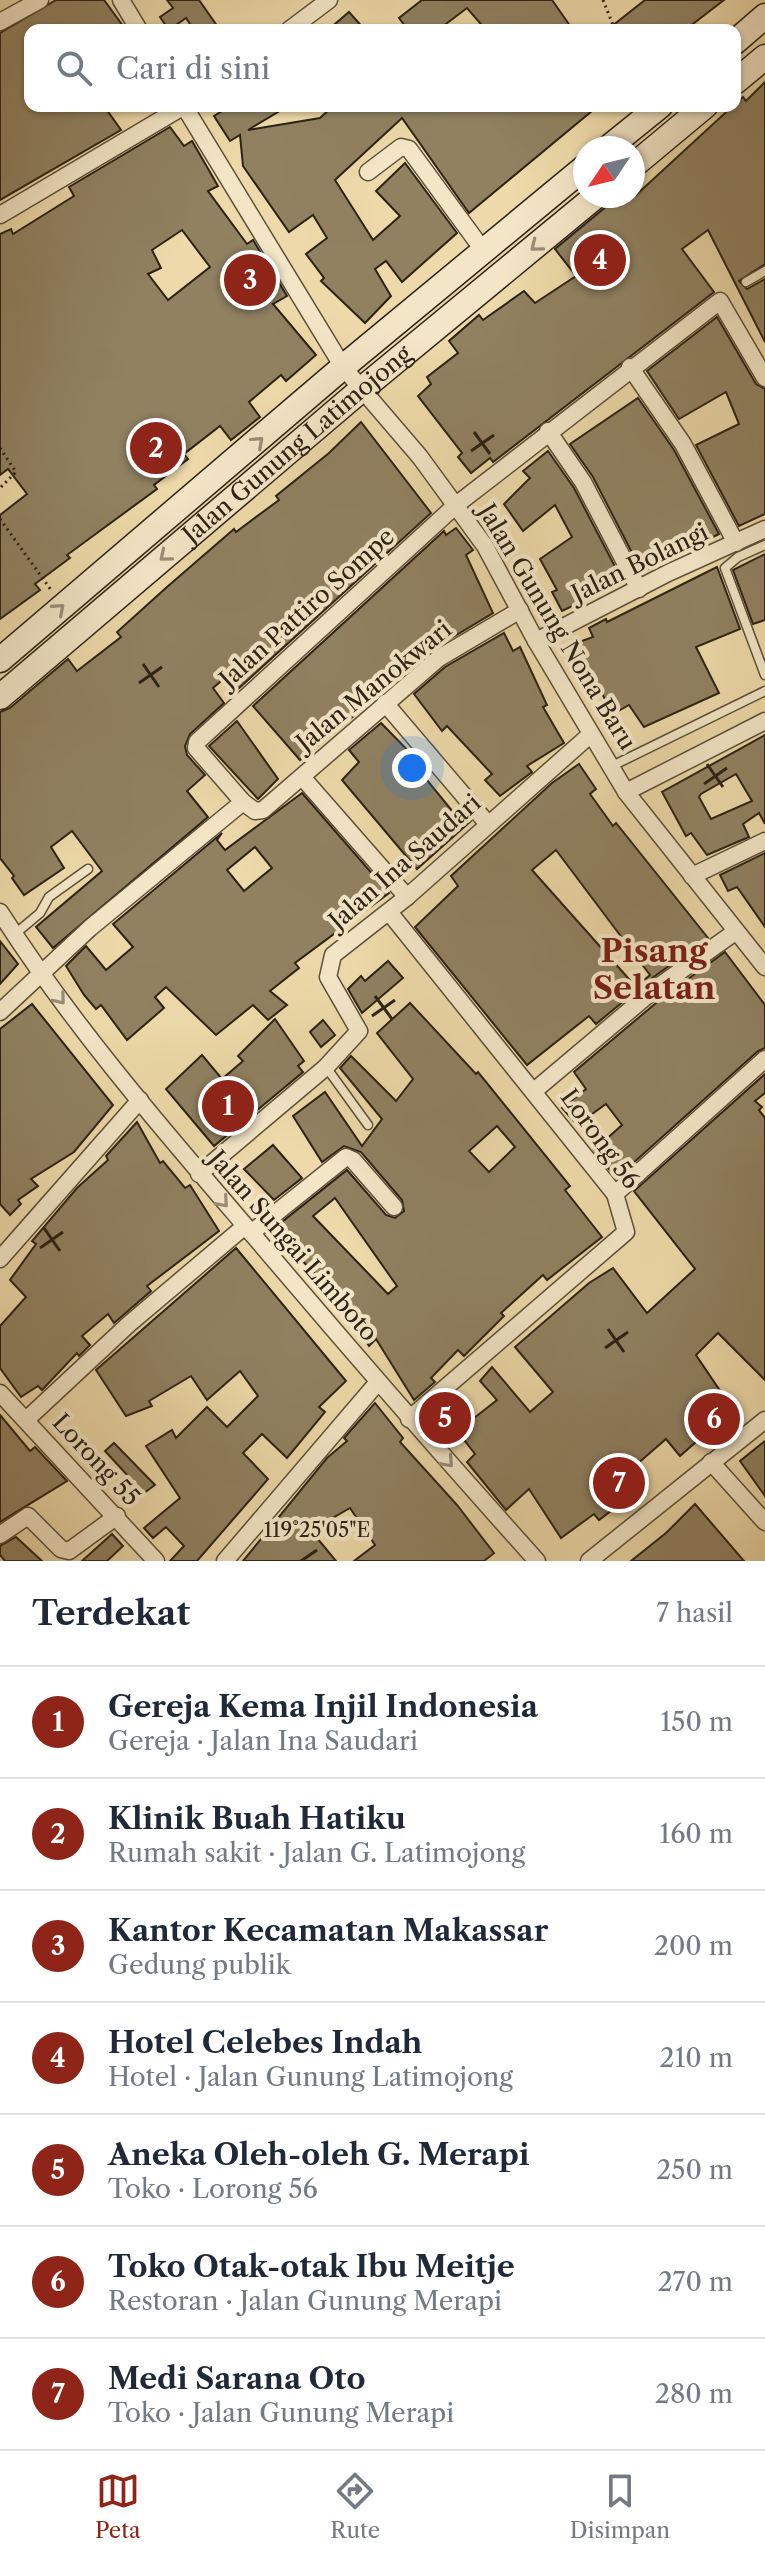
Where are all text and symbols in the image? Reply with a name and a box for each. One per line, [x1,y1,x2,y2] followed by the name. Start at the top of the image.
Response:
[24,24,741,112] search box
[52,46,96,90] icon: search
[116,50,270,87] text: Cari di sini
[573,136,645,208] north arrow
[574,230,626,290] pin: 4
[530,236,545,250] one-way arrow
[224,250,276,310] pin: 3
[174,339,417,552] street label: Jalan Gunung Latimojong
[130,418,182,478] pin: 2
[249,438,264,452] one-way arrow
[470,495,643,755] street label: Jalan Gunung Nona Baru
[563,517,713,610] street label: Jalan Bolangi
[210,522,400,696] street label: Jalan Pattiro Sompe
[159,546,174,561] one-way arrow
[50,604,64,619] one-way arrow
[287,614,457,760] street label: Jalan Manokwari
[392,748,432,788] your location
[320,788,486,938] street label: Jalan Ina Saudari
[593,931,715,1007] district label: Pisang Selatan
[50,990,65,1005] one-way arrow
[202,1076,254,1136] pin: 1
[555,1083,646,1194] street label: Lorong 56
[200,1141,384,1347] street label: Jalan Sungai Limboto
[214,1192,228,1207] one-way arrow
[419,1388,471,1448] pin: 5
[688,1389,740,1449] pin: 6
[47,1408,146,1512] street label: Lorong 55
[438,1453,453,1468] one-way arrow
[593,1453,645,1513] pin: 7
[264,1518,370,1542] text: 119°25'05"E
[32,1592,190,1634] text: Terdekat
[656,1597,733,1629] text: 7 hasil
[108,1688,538,1725] text: Gereja Kema Injil Indonesia
[52,1706,64,1738] text: 1
[660,1706,733,1738] text: 150 m
[108,1725,418,1757] text: Gereja · Jalan Ina Saudari
[108,1800,406,1837] text: Klinik Buah Hatiku
[50,1818,66,1850] text: 2
[659,1818,733,1850] text: 160 m
[108,1837,525,1869] text: Rumah sakit · Jalan G. Latimojong
[108,1912,548,1949] text: Kantor Kecamatan Makassar
[51,1930,65,1962] text: 3
[654,1930,733,1962] text: 200 m
[108,1949,291,1981] text: Gedung publik
[108,2024,422,2061] text: Hotel Celebes Indah
[50,2042,66,2074] text: 4
[660,2042,733,2074] text: 210 m
[108,2061,513,2093] text: Hotel · Jalan Gunung Latimojong
[108,2136,530,2173] text: Aneka Oleh-oleh G. Merapi
[51,2154,65,2186] text: 5
[656,2154,733,2186] text: 250 m
[108,2173,318,2205] text: Toko · Lorong 56
[108,2248,515,2285] text: Toko Otak-otak Ibu Meitje
[50,2266,66,2298] text: 6
[658,2266,733,2298] text: 270 m
[108,2285,502,2317] text: Restoran · Jalan Gunung Merapi
[108,2360,366,2397] text: Medi Sarana Oto
[51,2378,65,2410] text: 7
[655,2378,733,2410] text: 280 m
[108,2397,454,2429] text: Toko · Jalan Gunung Merapi
[95,2469,141,2544] tab: Peta
[330,2469,380,2544] tab: Rute
[570,2469,670,2544] tab: Disimpan

